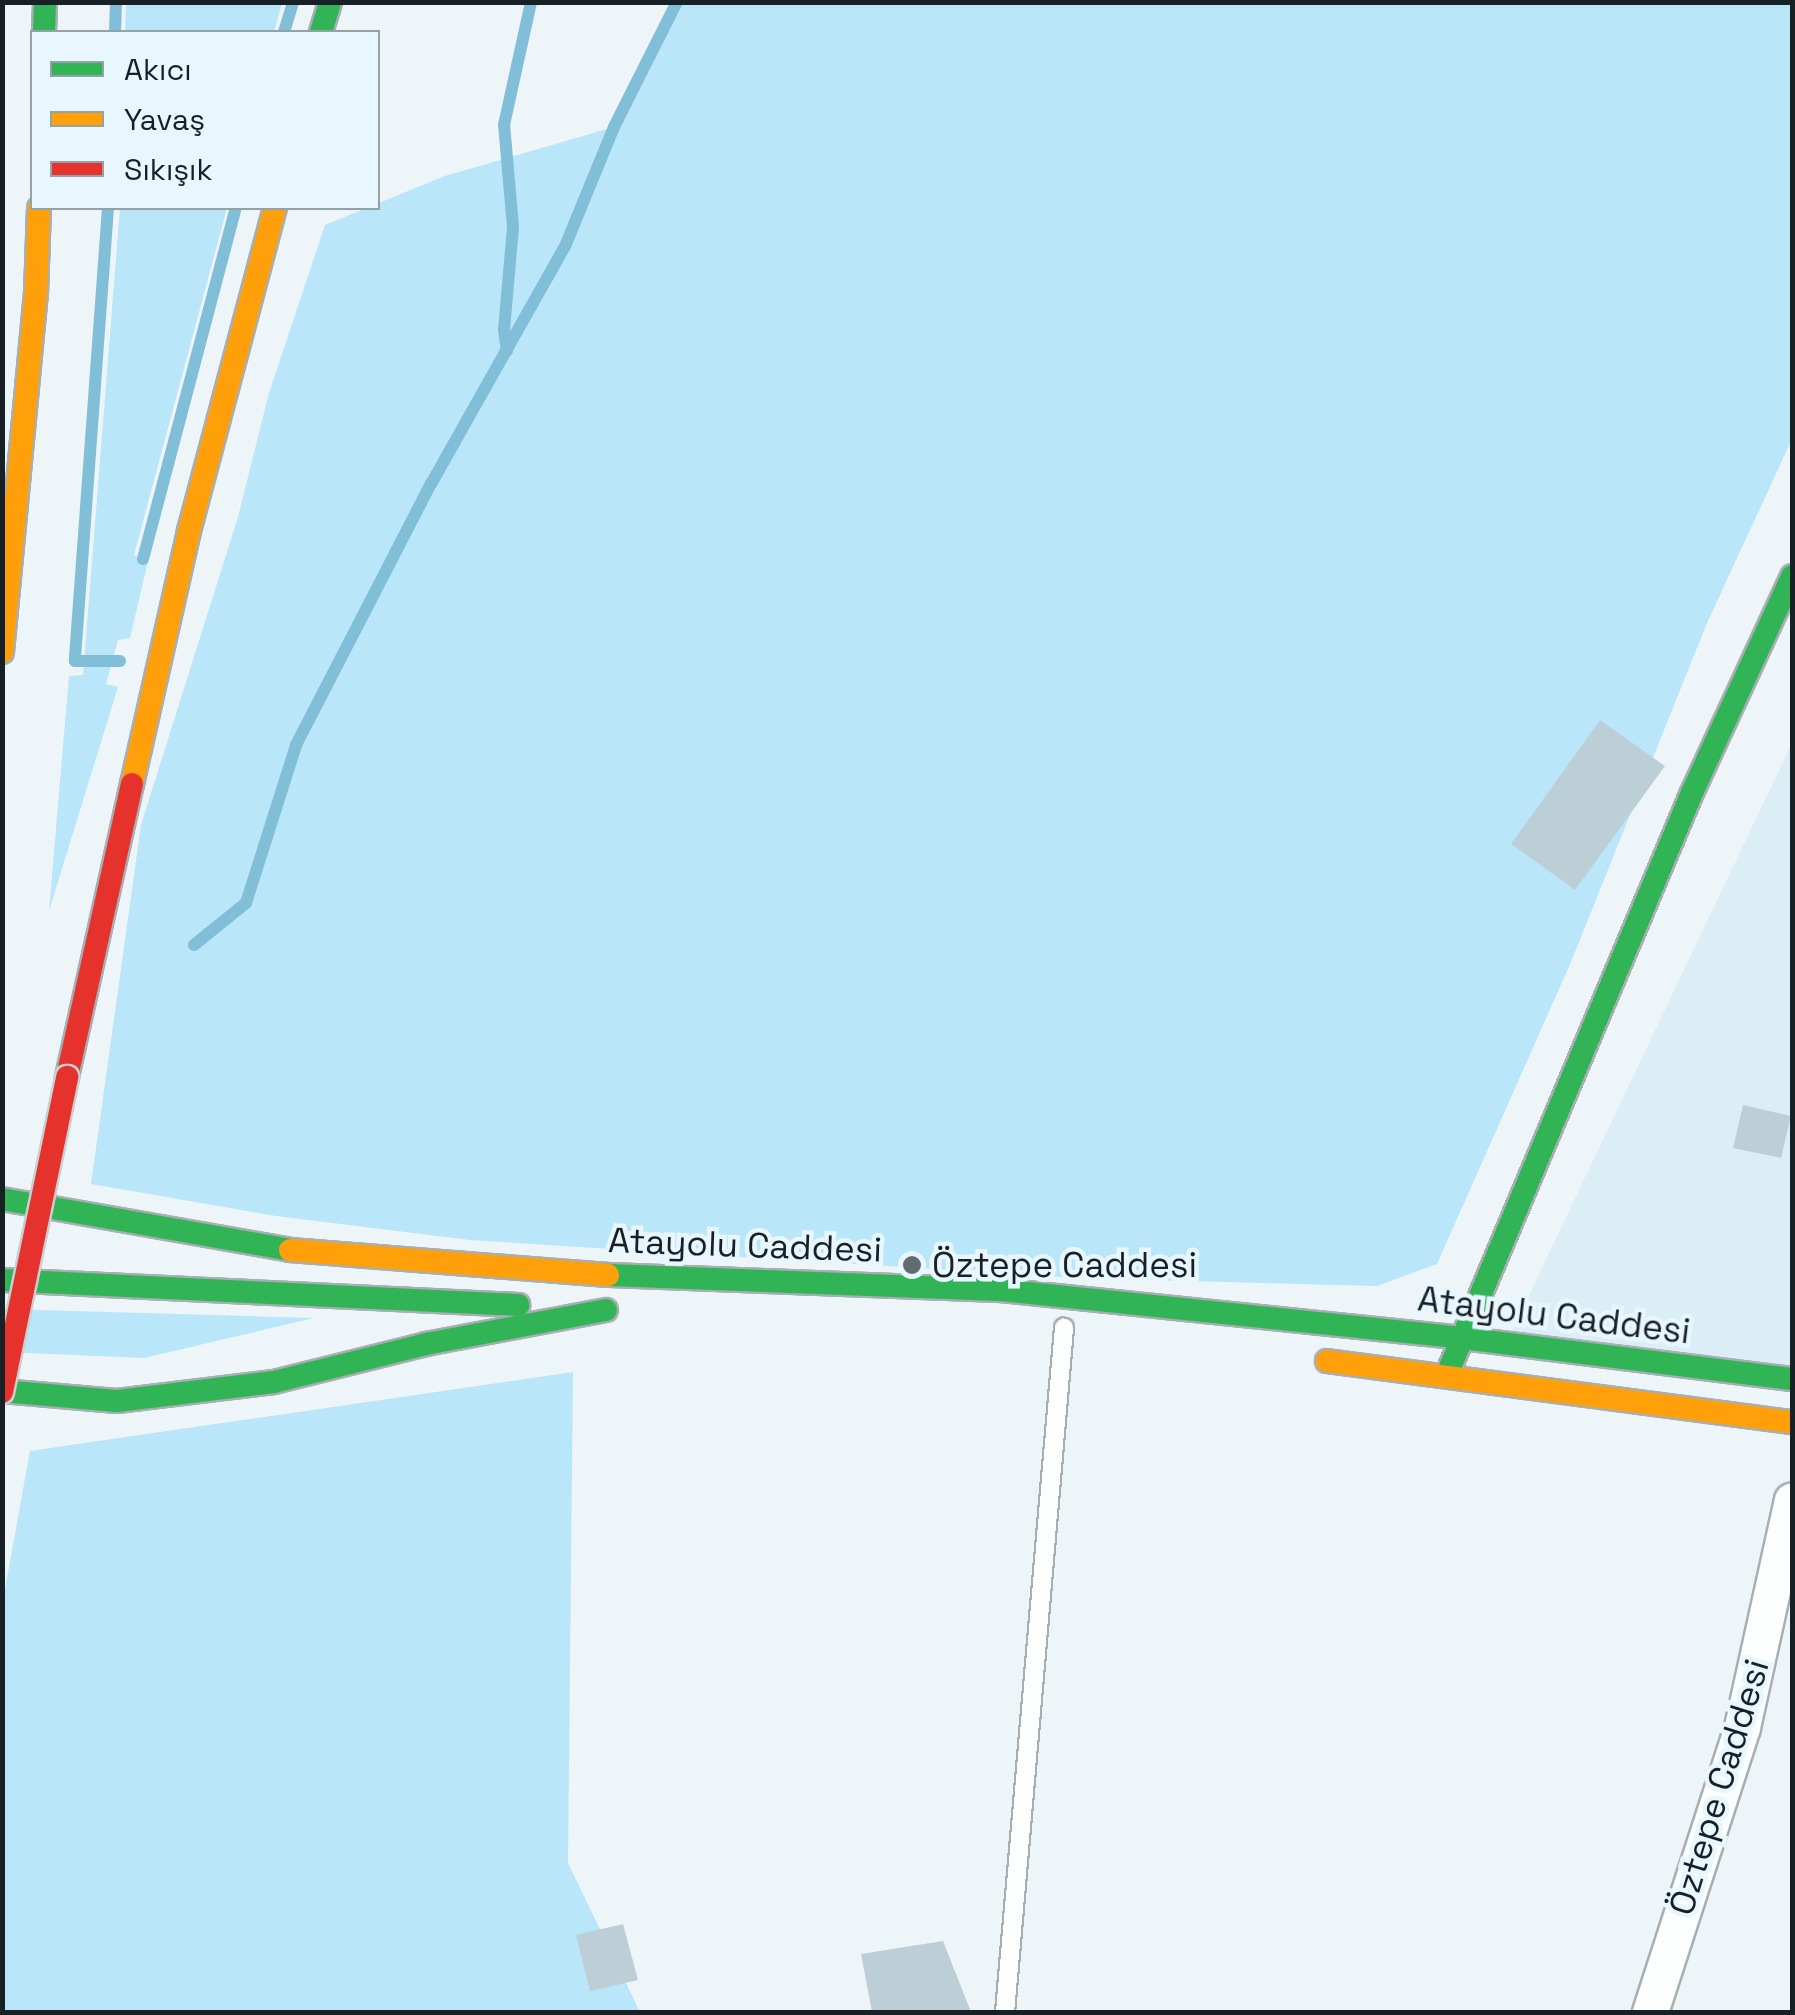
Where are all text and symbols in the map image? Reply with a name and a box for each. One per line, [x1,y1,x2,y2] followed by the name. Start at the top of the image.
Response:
[30,30,380,210] legend
[124,50,192,89] text: Akıcı
[124,100,205,139] text: Yavaş
[124,150,213,189] text: Sıkışık
[607,1219,883,1271] street label: Atayolu Caddesi
[932,1244,1197,1286] place label: Öztepe Caddesi
[901,1254,923,1276] marker: Öztepe Caddesi
[1415,1277,1693,1353] street label: Atayolu Caddesi
[1660,1654,1778,1920] street label: Öztepe Caddesi

